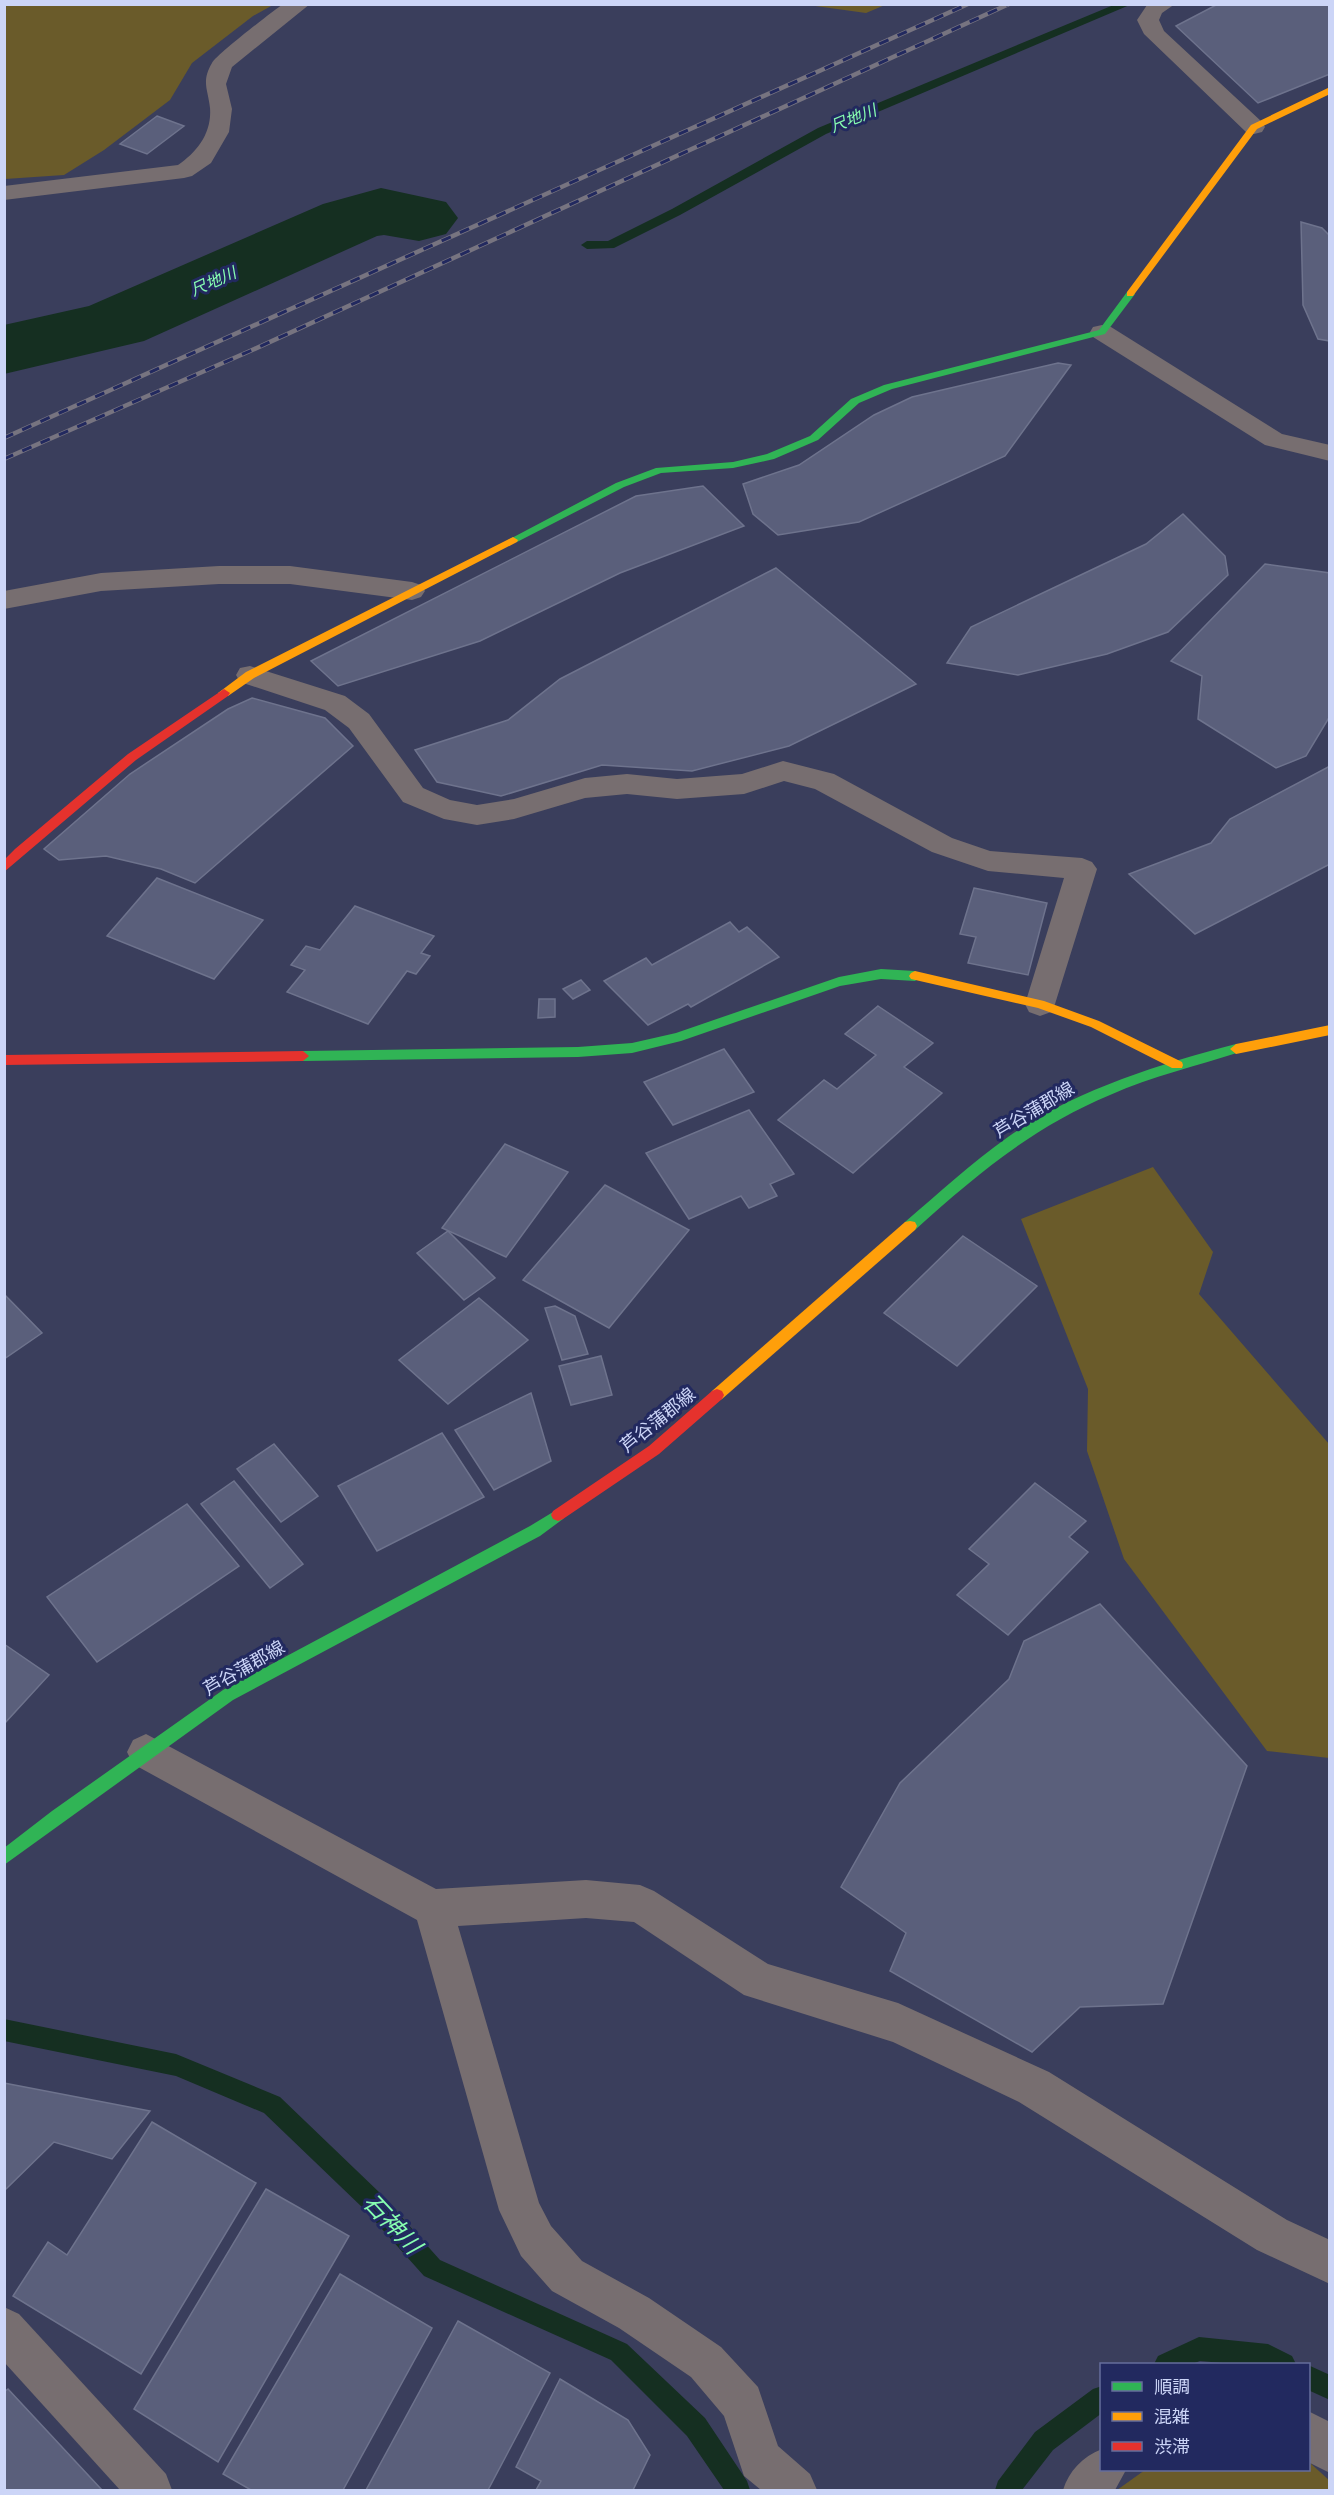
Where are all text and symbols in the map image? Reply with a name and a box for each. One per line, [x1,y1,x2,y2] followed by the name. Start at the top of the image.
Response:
[827,99,881,136] water label: 尺地川
[187,261,241,300] water label: 尺地川
[989,1077,1078,1143] street label: 芦谷蒲郡線
[615,1382,700,1457] street label: 芦谷蒲郡線
[199,1635,288,1700] street label: 芦谷蒲郡線
[356,2187,430,2263] water label: 石神川
[1100,2363,1310,2471] legend
[1154,2375,1190,2398] text: 順調
[1154,2405,1190,2428] text: 混雑
[1154,2435,1190,2458] text: 渋滞

